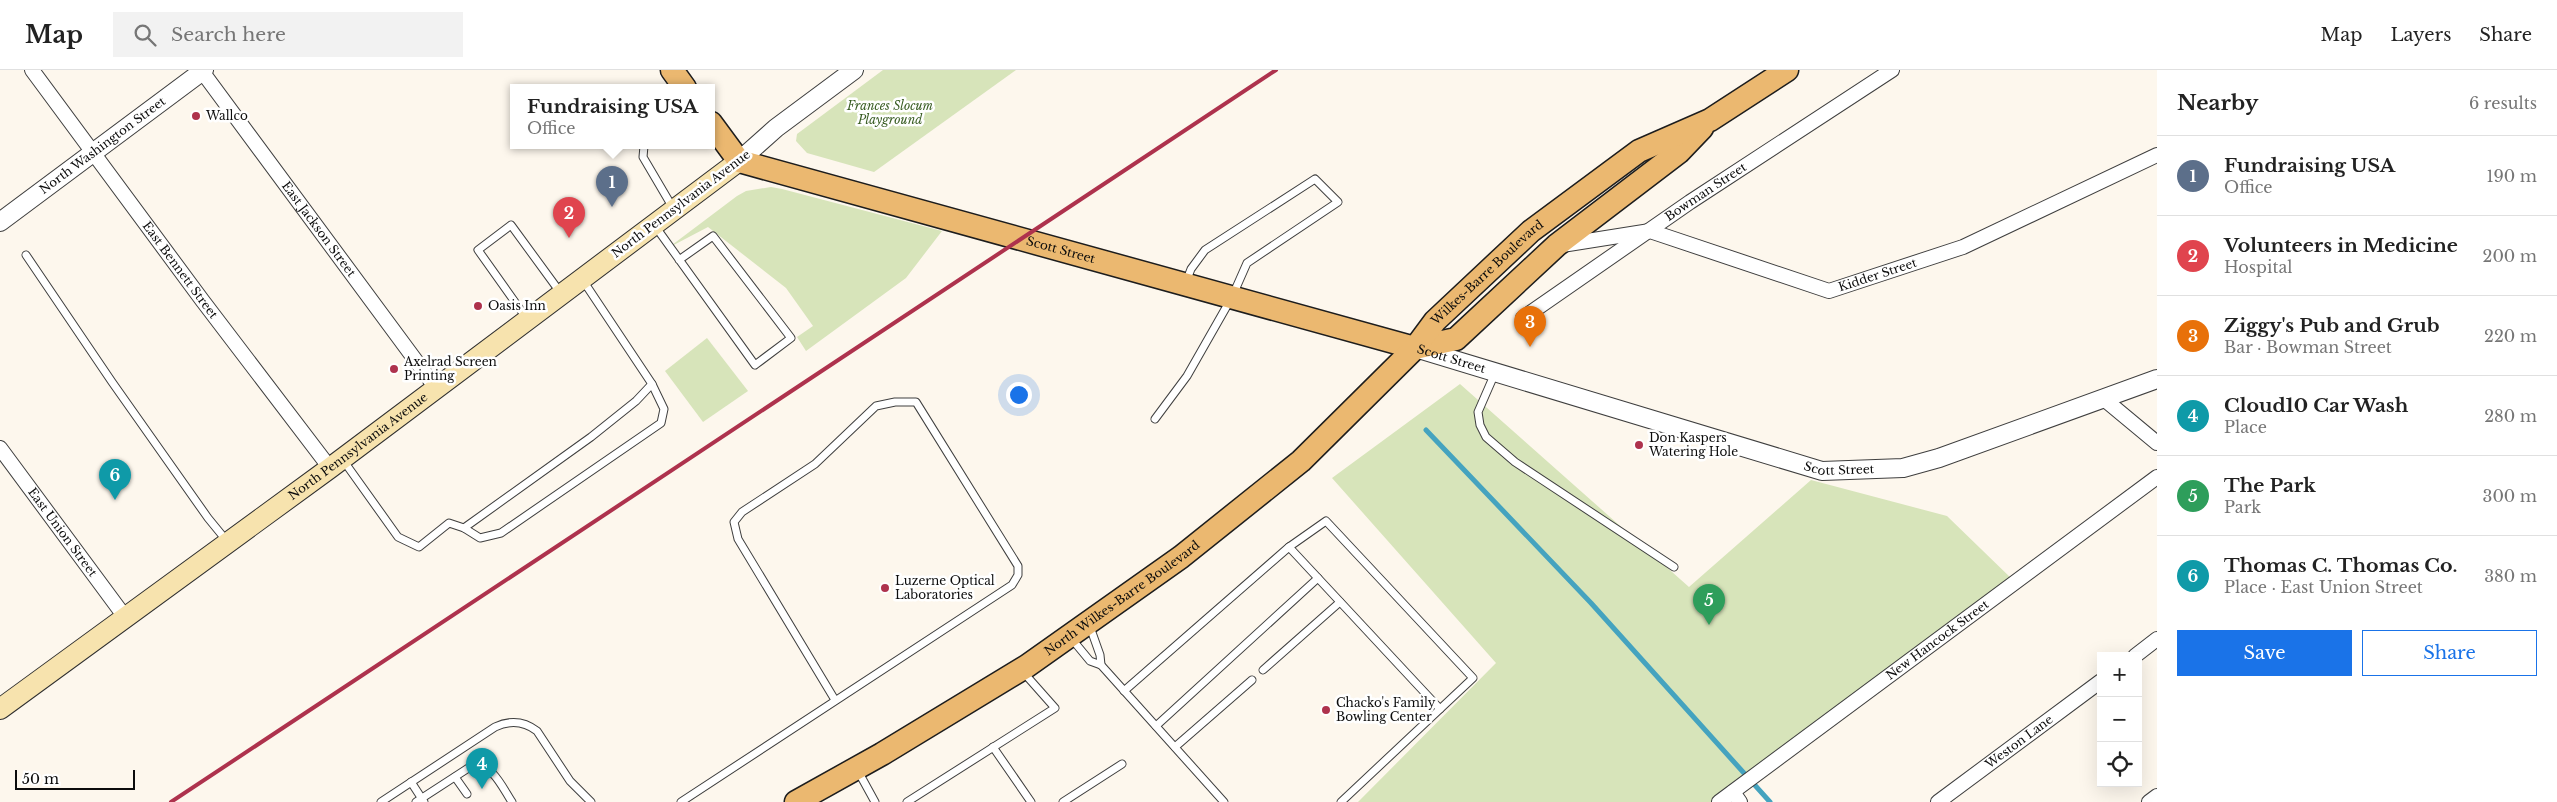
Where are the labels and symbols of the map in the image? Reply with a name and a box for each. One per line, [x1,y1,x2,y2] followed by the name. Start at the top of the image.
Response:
[36,93,169,197] street label: North Washington Street
[846,98,934,127] park label: Frances Slocum Playground
[205,108,248,123] place label: Wallco
[190,110,202,122] marker: Wallco
[608,146,753,261] street label: North Pennsylvania Avenue
[1662,159,1749,224] street label: Bowman Street
[596,166,628,207] pin: 1
[279,178,360,280] street label: East Jackson Street
[553,197,585,238] pin: 2
[1427,216,1546,328] street label: Wilkes-Barre Boulevard
[140,218,222,322] street label: East Bennett Street
[1025,233,1097,266] street label: Scott Street
[1836,255,1919,294] street label: Kidder Street
[488,298,546,313] place label: Oasis Inn
[472,300,484,312] marker: Oasis Inn
[1514,306,1546,347] pin: 3
[1415,341,1488,376] street label: Scott Street
[403,354,497,383] place label: Axelrad Screen Printing
[388,363,400,375] marker: Axelrad Screen Printing
[1006,382,1032,408] your location
[285,389,431,503] street label: North Pennsylvania Avenue
[1648,430,1738,459] place label: Don Kaspers Watering Hole
[1633,439,1645,451] marker: Don Kaspers Watering Hole
[1802,458,1875,479] street label: Scott Street
[99,459,131,500] pin: 6
[25,485,101,580] street label: East Union Street
[1041,537,1203,658] street label: North Wilkes-Barre Boulevard
[895,573,995,602] place label: Luzerne Optical Laboratories
[879,582,891,594] marker: Luzerne Optical Laboratories
[1693,584,1725,625] pin: 5
[1883,596,1992,683] street label: New Hancock Street
[1336,695,1436,724] place label: Chacko's Family Bowling Center
[1320,704,1332,716] marker: Chacko's Family Bowling Center
[1981,711,2056,772] street label: Weston Lane
[466,748,498,789] pin: 4
[15,767,135,790] scale bar

